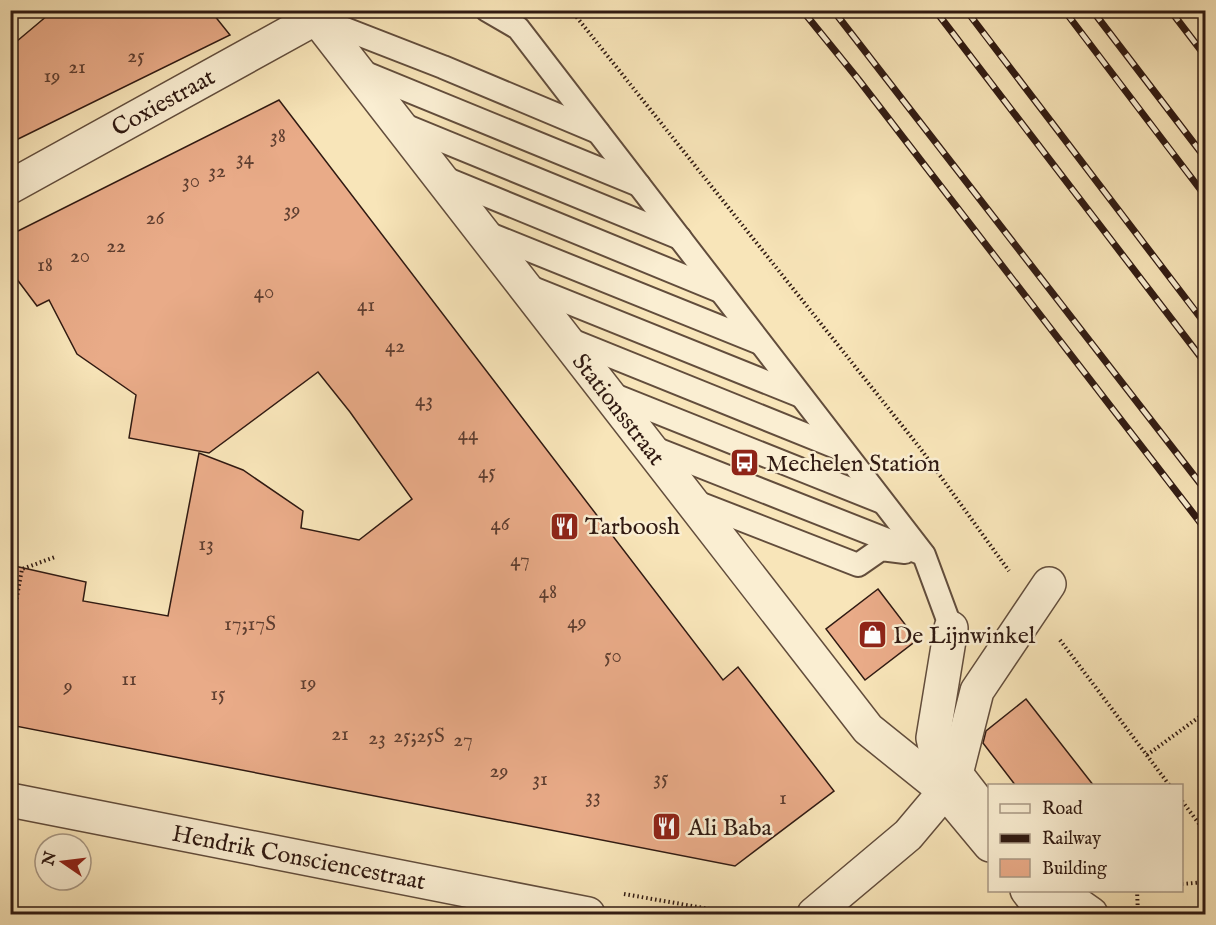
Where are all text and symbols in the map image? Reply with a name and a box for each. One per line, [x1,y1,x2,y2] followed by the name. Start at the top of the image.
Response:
[127,43,145,70] house number: 25
[68,54,86,81] house number: 21
[107,62,221,144] street label: Coxiestraat
[44,63,61,90] house number: 19
[270,123,286,150] house number: 38
[236,145,255,172] house number: 34
[208,158,226,185] house number: 32
[182,168,200,195] house number: 30
[283,197,301,224] house number: 39
[146,205,165,232] house number: 26
[106,233,126,260] house number: 22
[70,243,90,270] house number: 20
[37,252,53,279] house number: 18
[254,279,274,306] house number: 40
[357,292,375,319] house number: 41
[385,333,405,360] house number: 42
[564,348,671,472] street label: Stationsstraat
[415,387,433,414] house number: 43
[458,421,479,448] house number: 44
[729,447,761,479] bus stop icon: Mechelen Station
[766,449,940,480] place label: Mechelen Station
[478,459,496,486] house number: 45
[548,510,580,542] restaurant icon: Tarboosh
[490,511,511,538] house number: 46
[585,512,680,543] place label: Tarboosh
[198,531,214,558] house number: 13
[510,547,530,574] house number: 47
[539,579,557,606] house number: 48
[567,609,587,636] house number: 49
[224,611,276,638] house number: 17;17S
[856,619,888,651] shop icon: De Lijnwinkel
[893,621,1036,652] place label: De Lijnwinkel
[604,643,622,670] house number: 50
[121,666,137,693] house number: 11
[300,670,317,697] house number: 19
[62,673,73,700] house number: 9
[210,681,226,708] house number: 15
[331,721,349,748] house number: 21
[393,723,445,750] house number: 25;25S
[368,725,386,752] house number: 23
[453,727,473,754] house number: 27
[489,758,509,785] house number: 29
[653,765,669,792] house number: 35
[532,766,548,793] house number: 31
[585,783,601,810] house number: 33
[988,784,1183,892] legend
[779,785,787,812] house number: 1
[1042,798,1083,821] text: Road
[651,811,683,843] restaurant icon: Ali Baba
[687,813,773,844] place label: Ali Baba
[169,819,428,898] street label: Hendrik Consciencestraat
[1042,828,1101,851] text: Railway
[33,832,93,892] north arrow
[39,850,62,869] text: N
[1042,858,1107,881] text: Building

